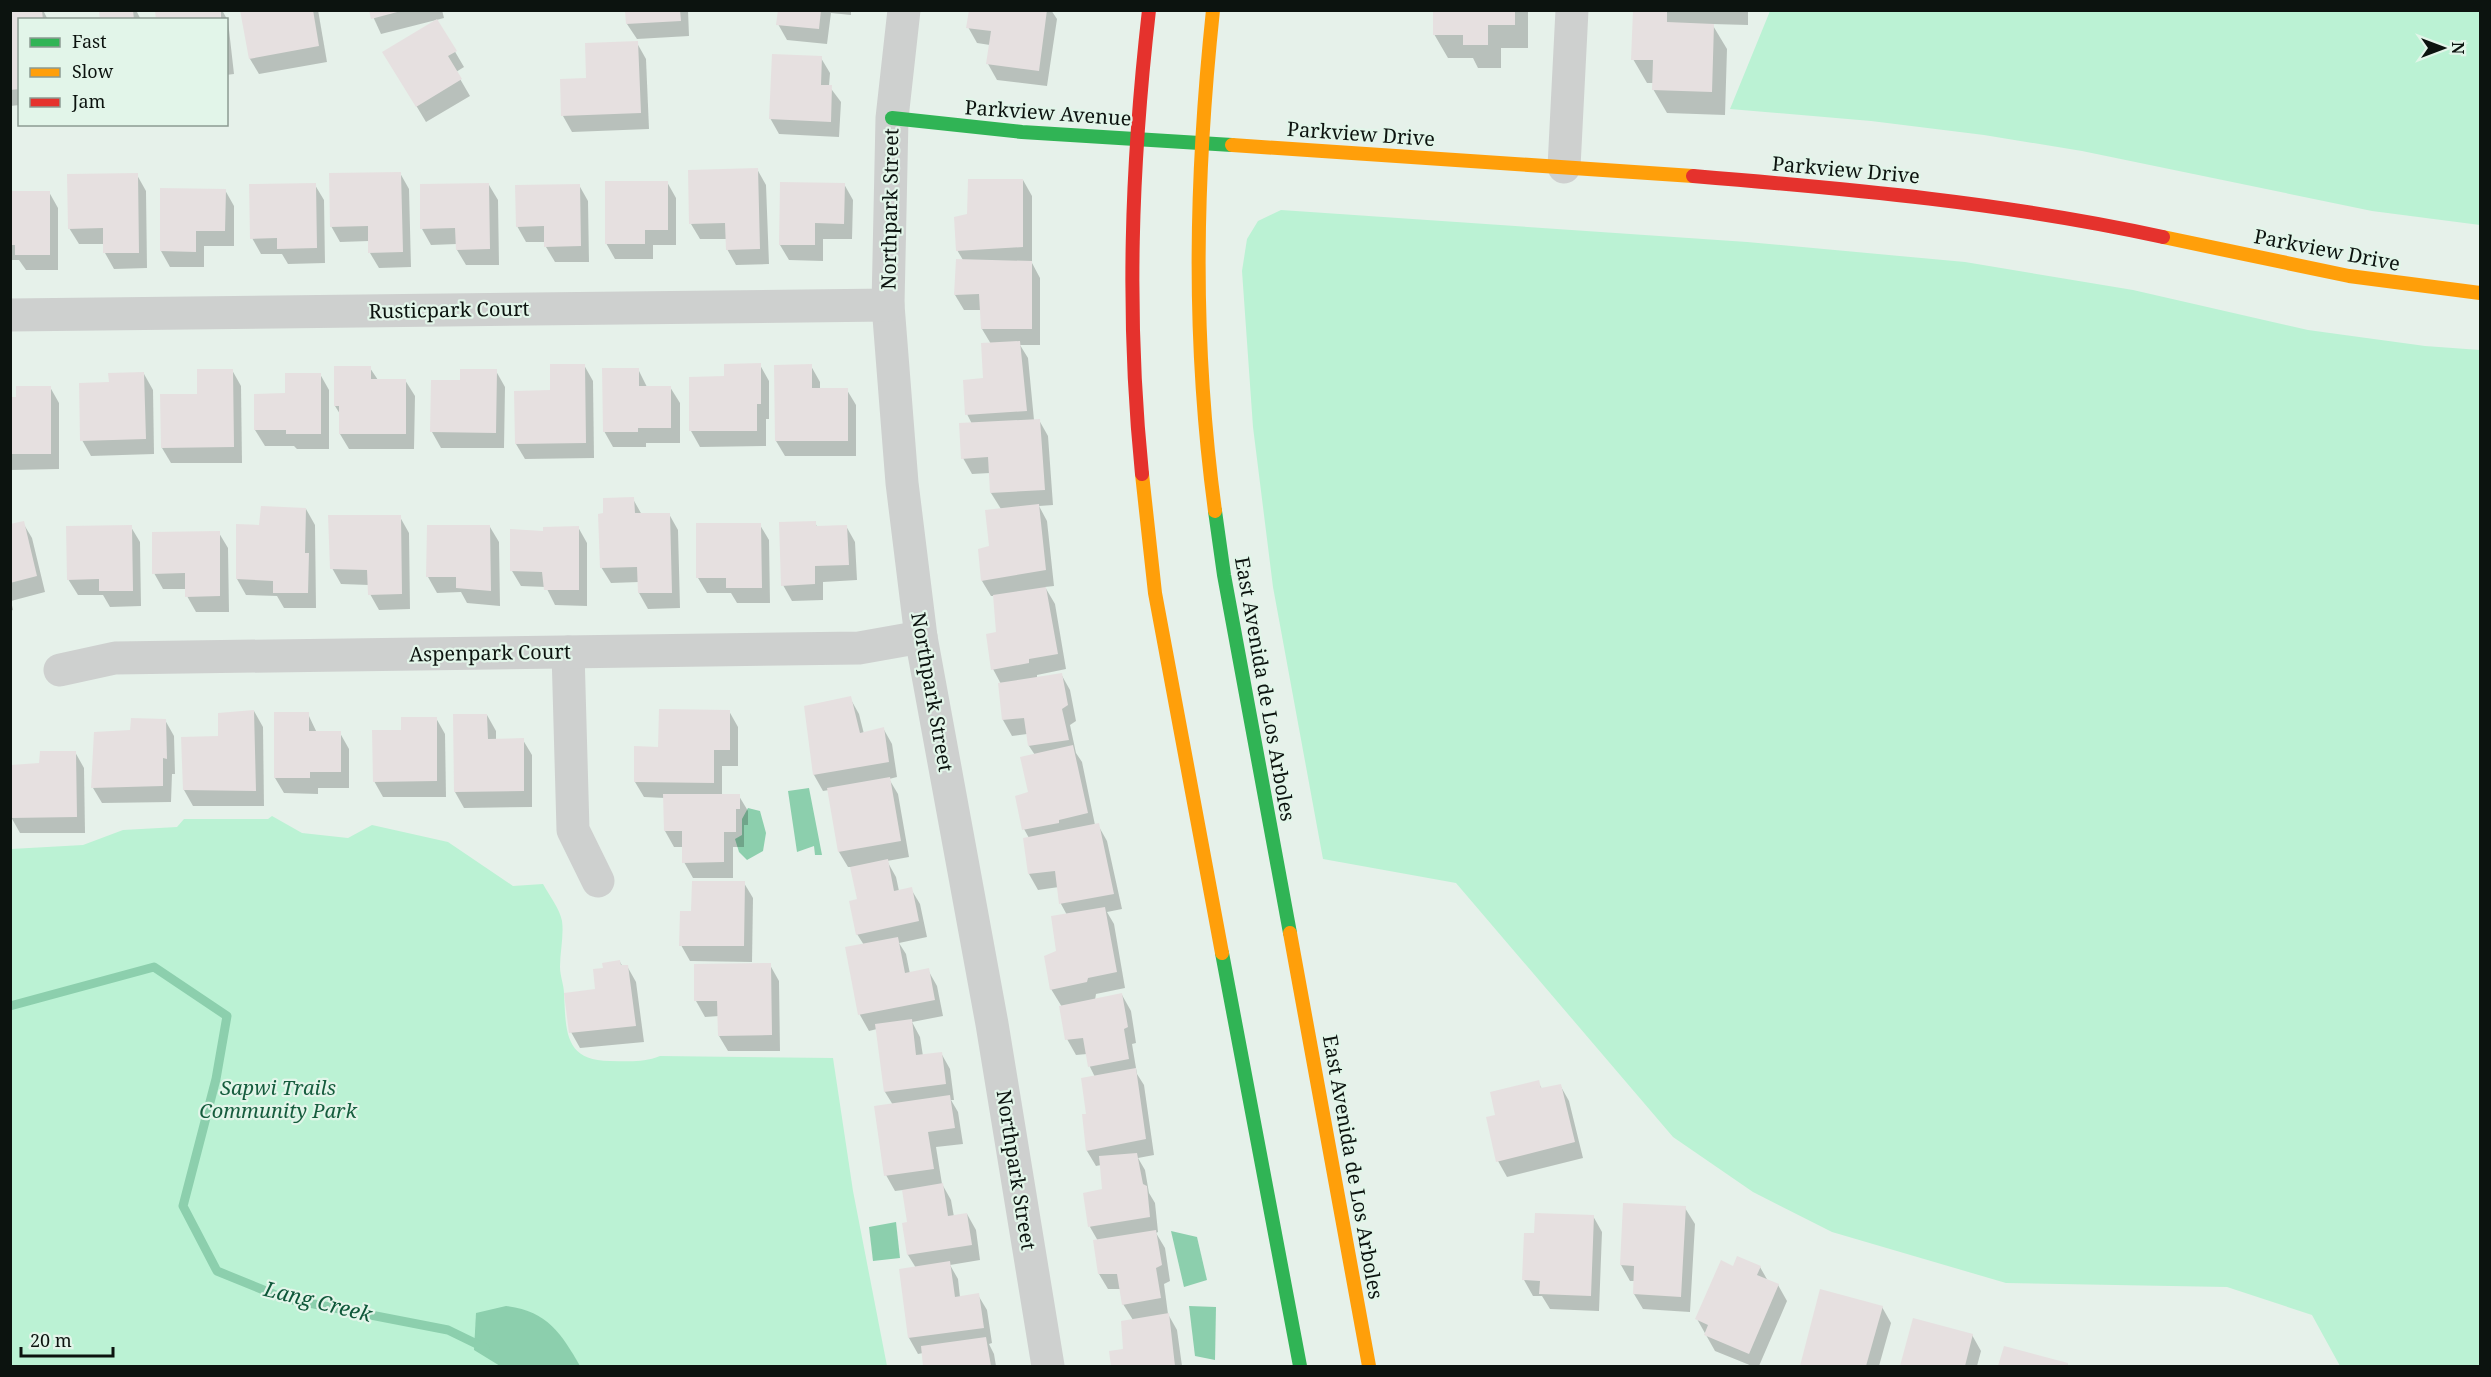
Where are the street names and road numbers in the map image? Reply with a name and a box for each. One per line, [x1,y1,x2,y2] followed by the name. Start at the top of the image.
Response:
[964,93,1132,132] street label: Parkview Avenue
[1286,115,1436,152] street label: Parkview Drive
[875,128,904,290] street label: Northpark Street
[1771,150,1921,189] street label: Parkview Drive
[2252,222,2402,277] street label: Parkview Drive
[368,295,530,324] street label: Rusticpark Court
[1229,555,1302,823] street label: East Avenida de Los Arboles
[905,610,960,774] street label: Northpark Street
[409,638,571,667] street label: Aspenpark Court
[1317,1033,1390,1301] street label: East Avenida de Los Arboles
[991,1088,1042,1252] street label: Northpark Street

